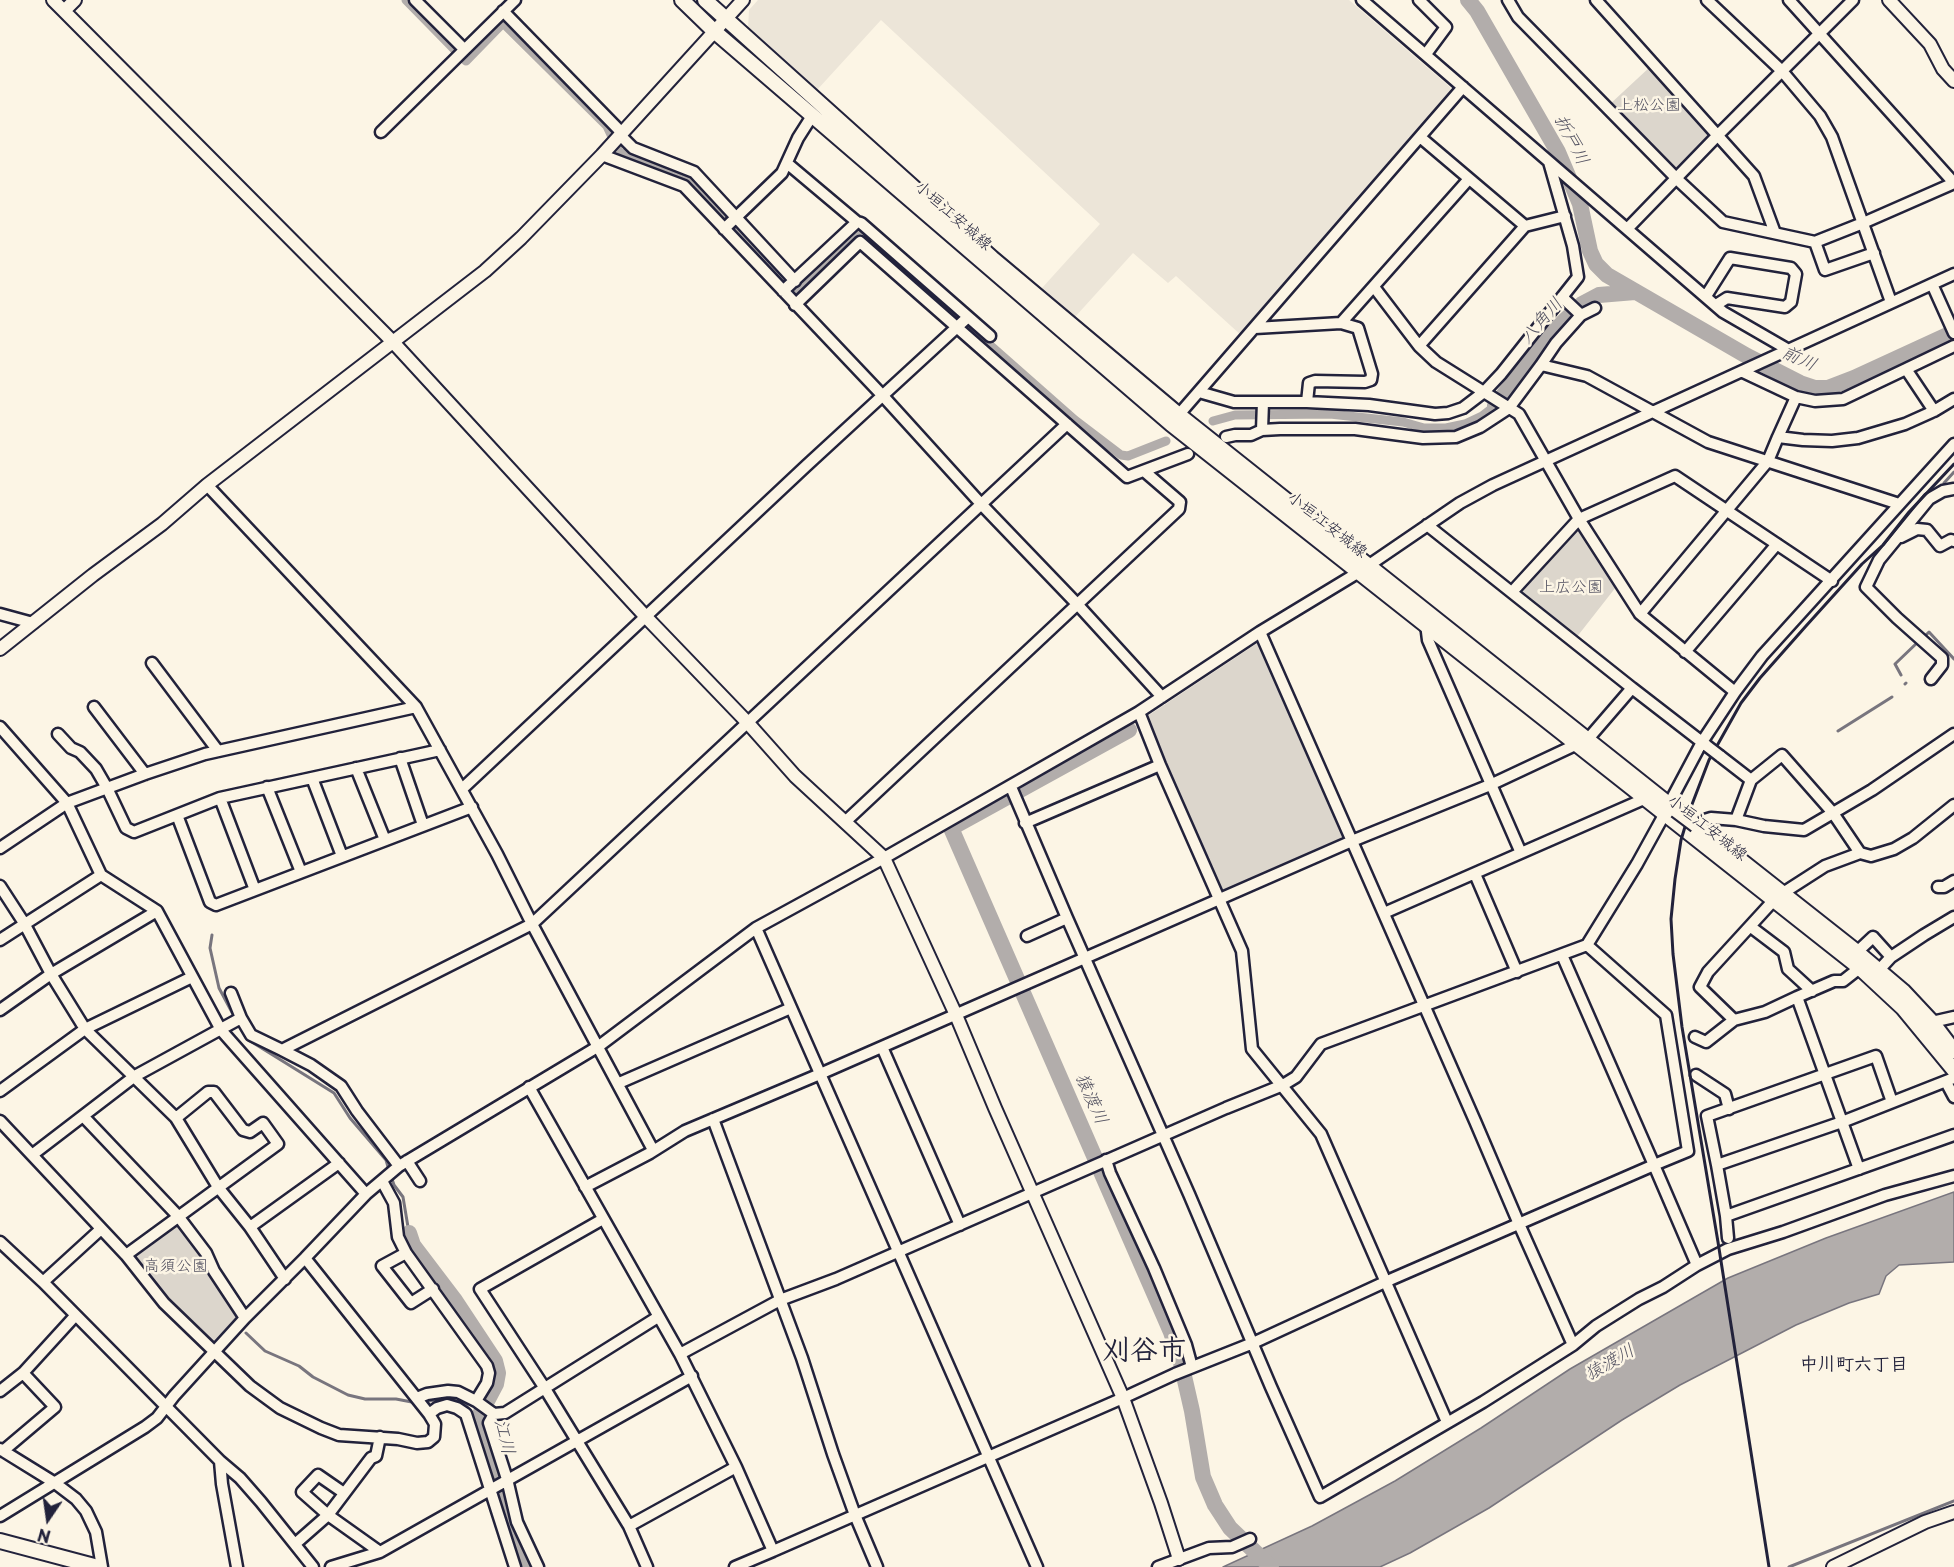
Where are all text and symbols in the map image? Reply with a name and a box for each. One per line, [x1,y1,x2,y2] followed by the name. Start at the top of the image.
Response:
[1617,96,1681,116] park label: 上松公園
[1549,111,1593,169] water label: 折戸川
[910,177,996,255] street label: 小垣江安城線
[1516,294,1568,348] water label: 八角川
[1778,342,1820,376] water label: 前川
[1283,488,1371,562] street label: 小垣江安城線
[1539,578,1603,598] park label: 上広公園
[1663,791,1751,865] street label: 小垣江安城線
[1070,1070,1112,1128] water label: 猿渡川
[144,1257,208,1277] park label: 高須公園
[1102,1334,1186,1368] district label: 刈谷市
[1581,1340,1639,1386] water label: 猿渡川
[1800,1354,1908,1376] district label: 中川町六丁目
[489,1417,519,1457] water label: 江川
[18,1489,78,1549] north arrow
[35,1523,53,1550] text: N

